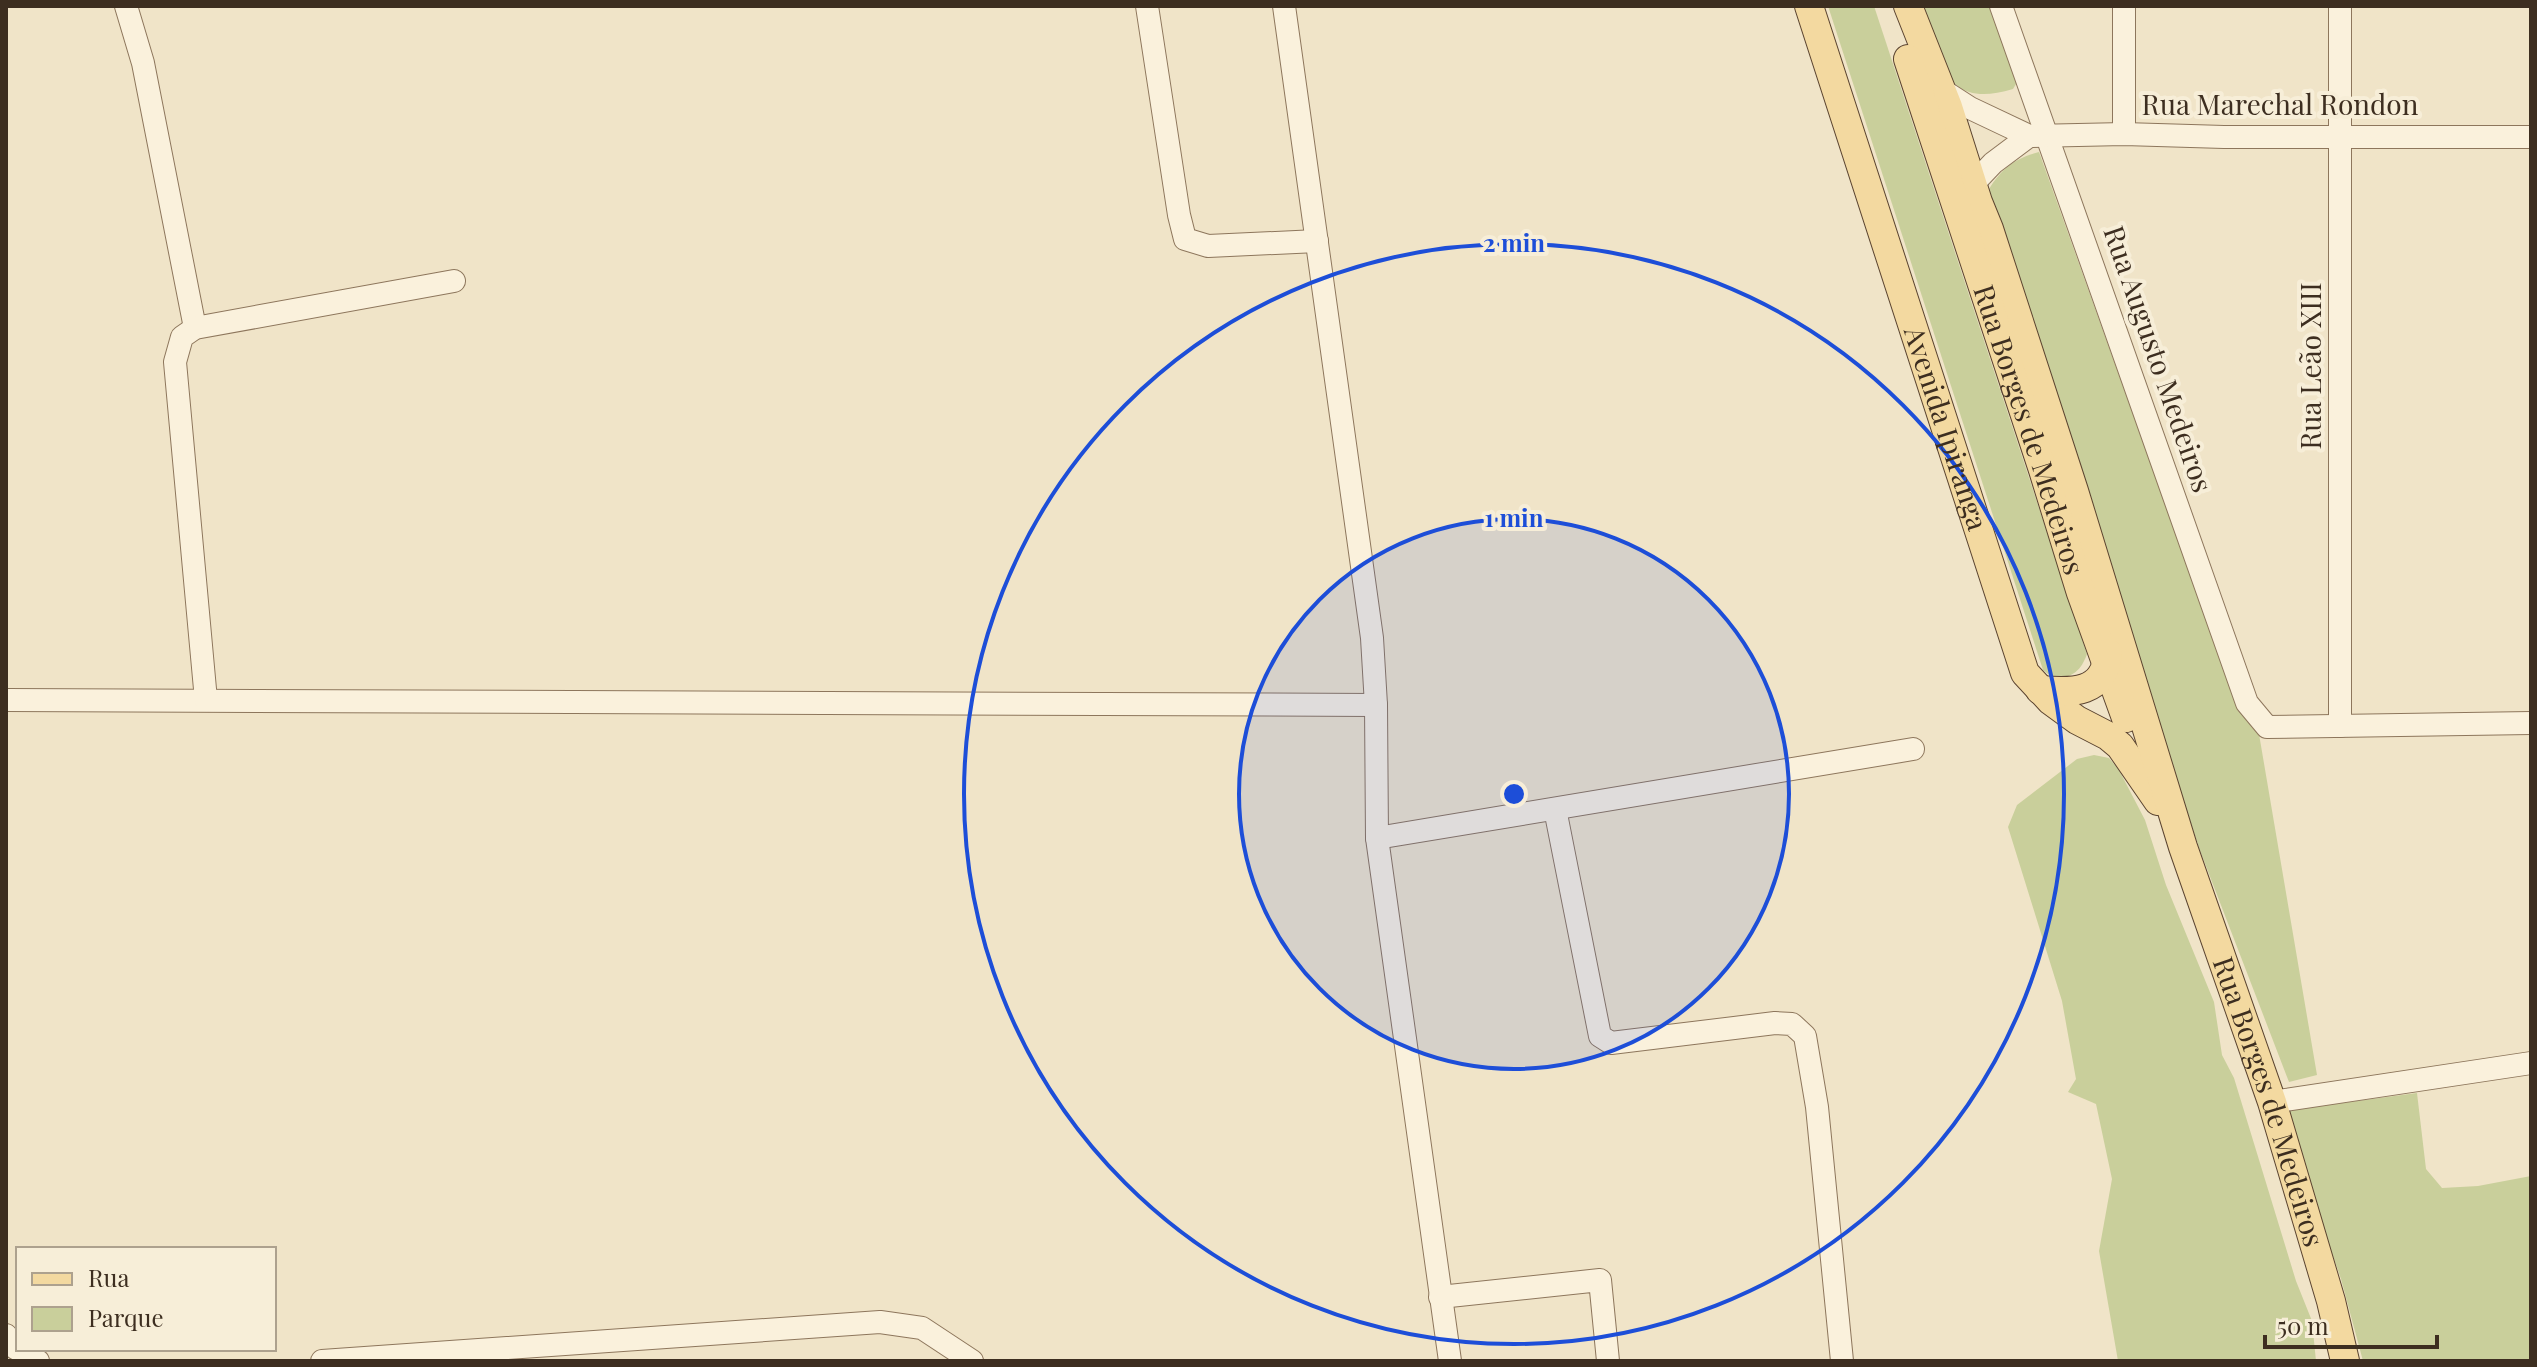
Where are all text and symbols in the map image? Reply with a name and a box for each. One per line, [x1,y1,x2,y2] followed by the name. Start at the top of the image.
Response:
[2142,85,2419,122] street label: Rua Marechal Rondon
[2096,220,2222,497] street label: Rua Augusto Medeiros
[1483,226,1545,258] text: 2 min
[1966,280,2094,579] street label: Rua Borges de Medeiros
[2291,282,2328,450] street label: Rua Leão XIII
[1897,320,1998,535] street label: Avenida Ipiranga
[1485,501,1544,533] text: 1 min
[1500,780,1528,808] centre of rings
[2206,951,2334,1251] street label: Rua Borges de Medeiros
[16,1247,276,1351] legend
[88,1261,129,1293] text: Rua
[2265,1299,2437,1349] scale bar
[88,1301,164,1333] text: Parque
[2277,1309,2329,1341] text: 50 m

